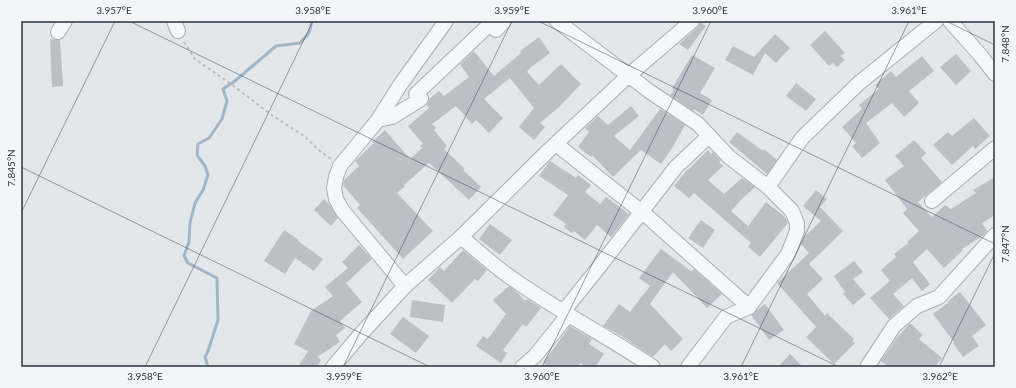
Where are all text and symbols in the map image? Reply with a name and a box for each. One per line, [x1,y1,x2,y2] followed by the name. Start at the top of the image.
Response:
[96,4,132,16] text: 3.957°E
[295,4,331,16] text: 3.958°E
[494,4,530,16] text: 3.959°E
[692,4,728,16] text: 3.960°E
[891,4,927,16] text: 3.961°E
[999,25,1011,63] text: 7.848°N
[5,149,17,187] text: 7.845°N
[999,225,1011,263] text: 7.847°N
[127,370,163,382] text: 3.958°E
[326,370,362,382] text: 3.959°E
[524,370,560,382] text: 3.960°E
[723,370,759,382] text: 3.961°E
[922,370,958,382] text: 3.962°E

